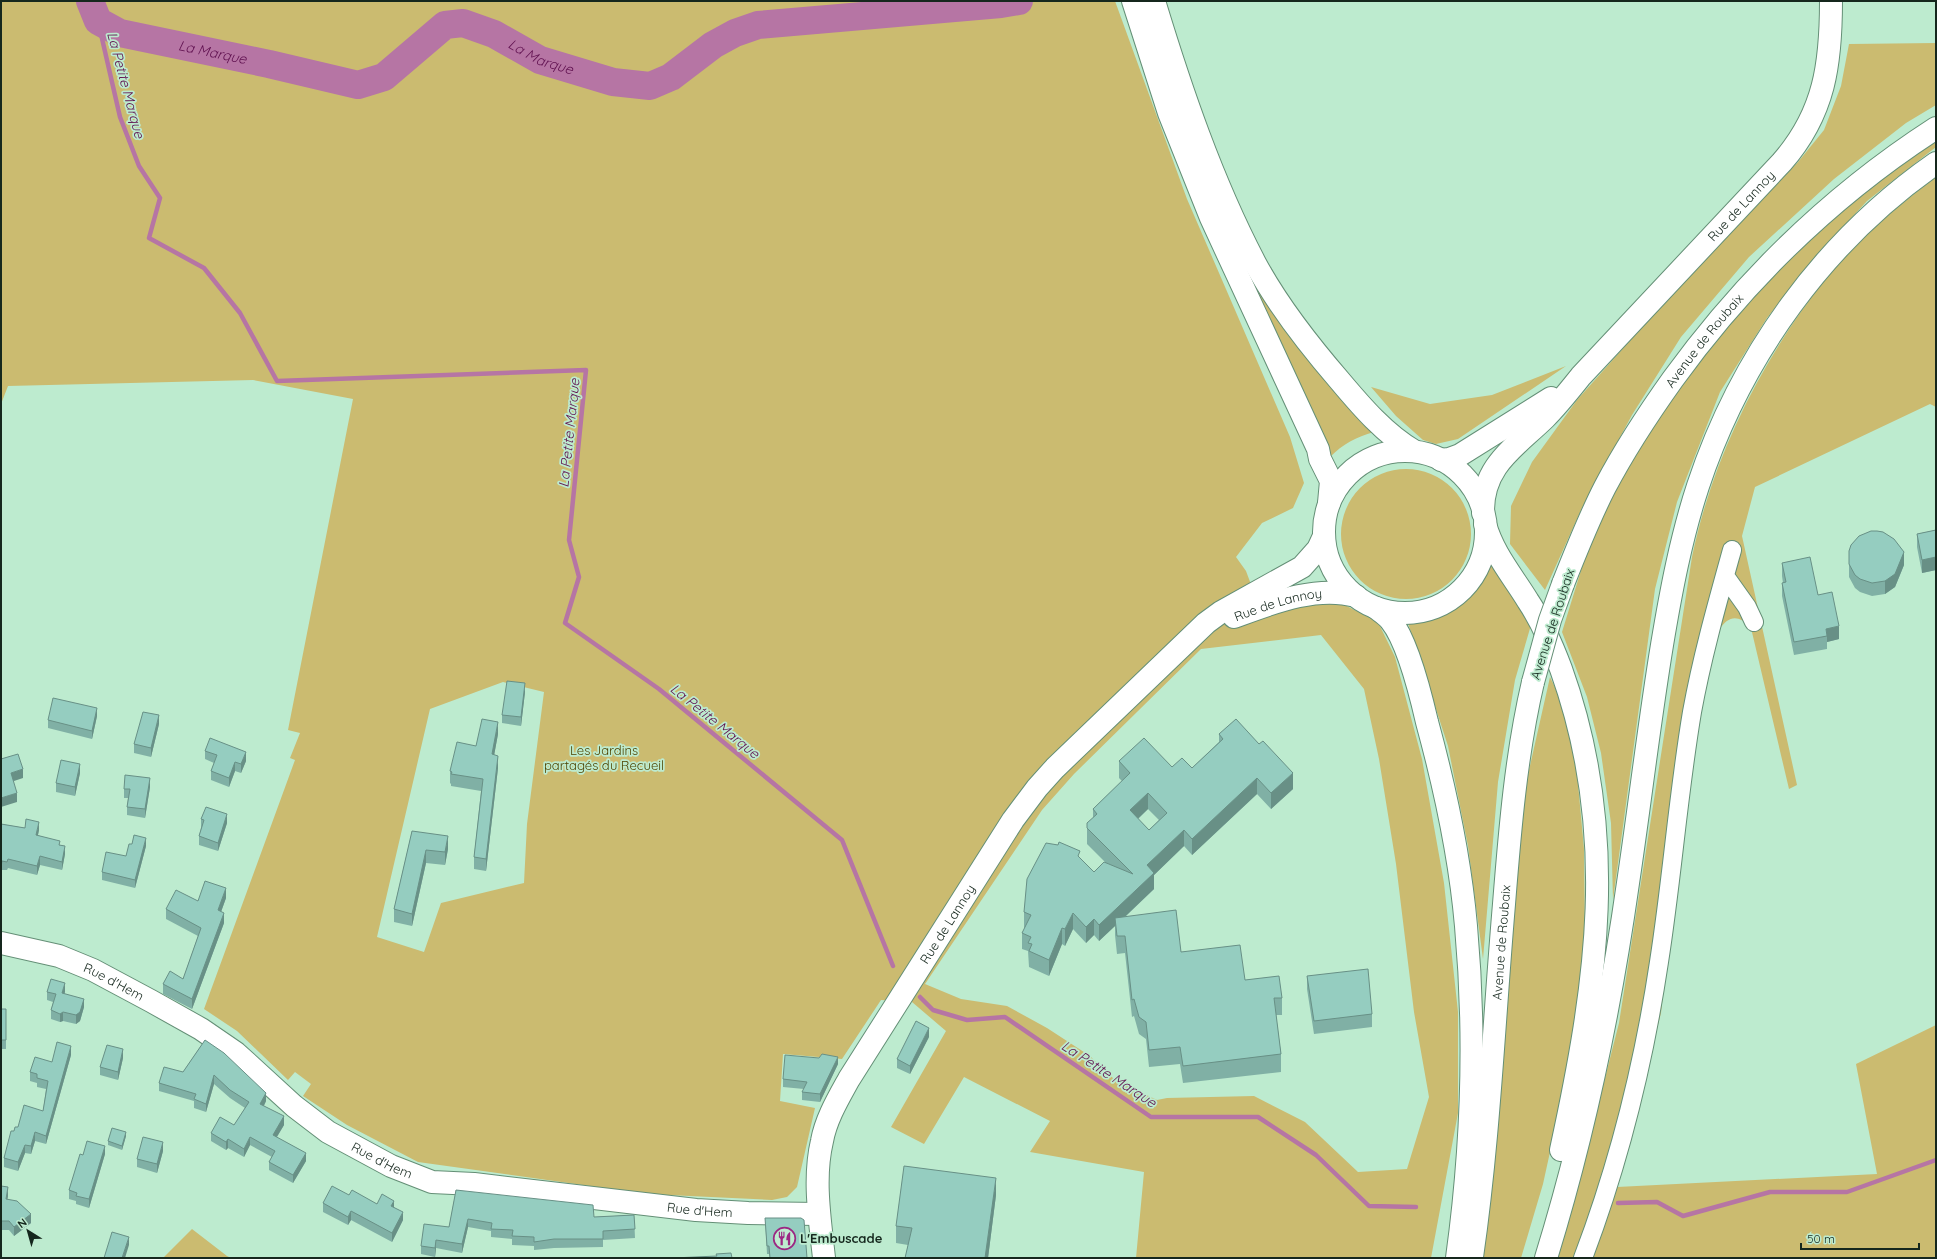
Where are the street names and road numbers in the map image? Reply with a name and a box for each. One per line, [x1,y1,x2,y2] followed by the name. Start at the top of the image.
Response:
[1704,167,1778,244] street label: Rue de Lannoy
[1662,290,1746,390] street label: Avenue de Roubaix
[1527,567,1577,681] street label: Avenue de Roubaix
[1232,585,1323,624] street label: Rue de Lannoy
[916,881,978,967] street label: Rue de Lannoy
[1489,884,1514,1001] street label: Avenue de Roubaix
[81,959,147,1004] street label: Rue d'Hem
[349,1138,415,1182] street label: Rue d'Hem
[666,1199,733,1220] street label: Rue d'Hem

